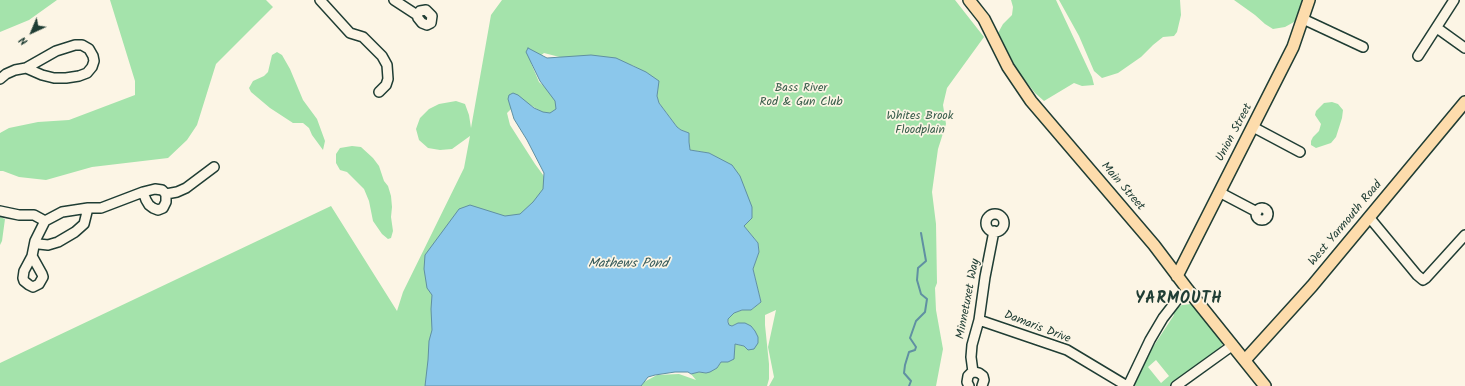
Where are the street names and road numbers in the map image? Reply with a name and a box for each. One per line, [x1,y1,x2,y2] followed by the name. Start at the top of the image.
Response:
[1214,102,1256,164] street label: Union Street
[1097,160,1147,214] street label: Main Street
[1306,179,1386,269] street label: West Yarmouth Road
[954,258,984,340] street label: Minnetuxet Way
[1002,309,1072,347] street label: Damaris Drive

